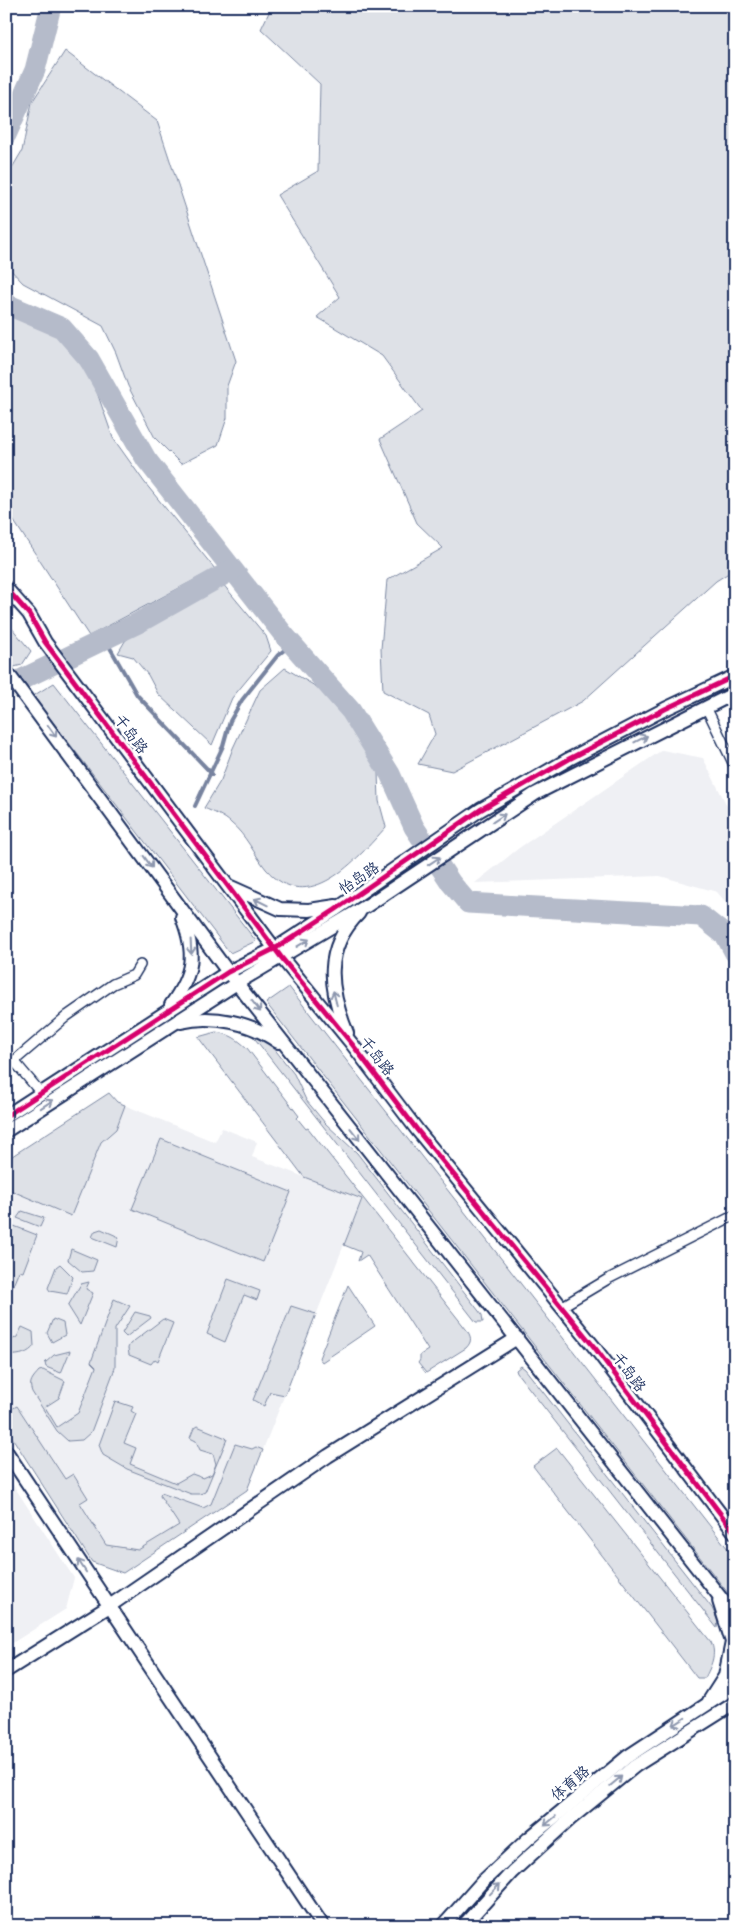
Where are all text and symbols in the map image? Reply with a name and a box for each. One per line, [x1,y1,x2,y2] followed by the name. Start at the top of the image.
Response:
[110,709,153,757] street label: 千岛路
[47,724,57,738] one-way arrow
[634,734,649,744] one-way arrow
[492,813,506,823] one-way arrow
[143,855,153,869] one-way arrow
[334,856,383,898] street label: 怡岛路
[427,856,441,866] one-way arrow
[254,896,269,906] one-way arrow
[186,938,195,954] one-way arrow
[296,938,310,948] one-way arrow
[330,991,340,1007] one-way arrow
[250,999,261,1012] one-way arrow
[356,1031,400,1079] street label: 千岛路
[40,1099,54,1109] one-way arrow
[350,1128,361,1141] one-way arrow
[608,1347,651,1395] street label: 千岛路
[76,1559,87,1573] one-way arrow
[673,1718,687,1728] one-way arrow
[546,1760,593,1804] street label: 体育路
[610,1775,623,1787] one-way arrow
[544,1815,557,1826] one-way arrow
[489,1883,501,1896] one-way arrow

